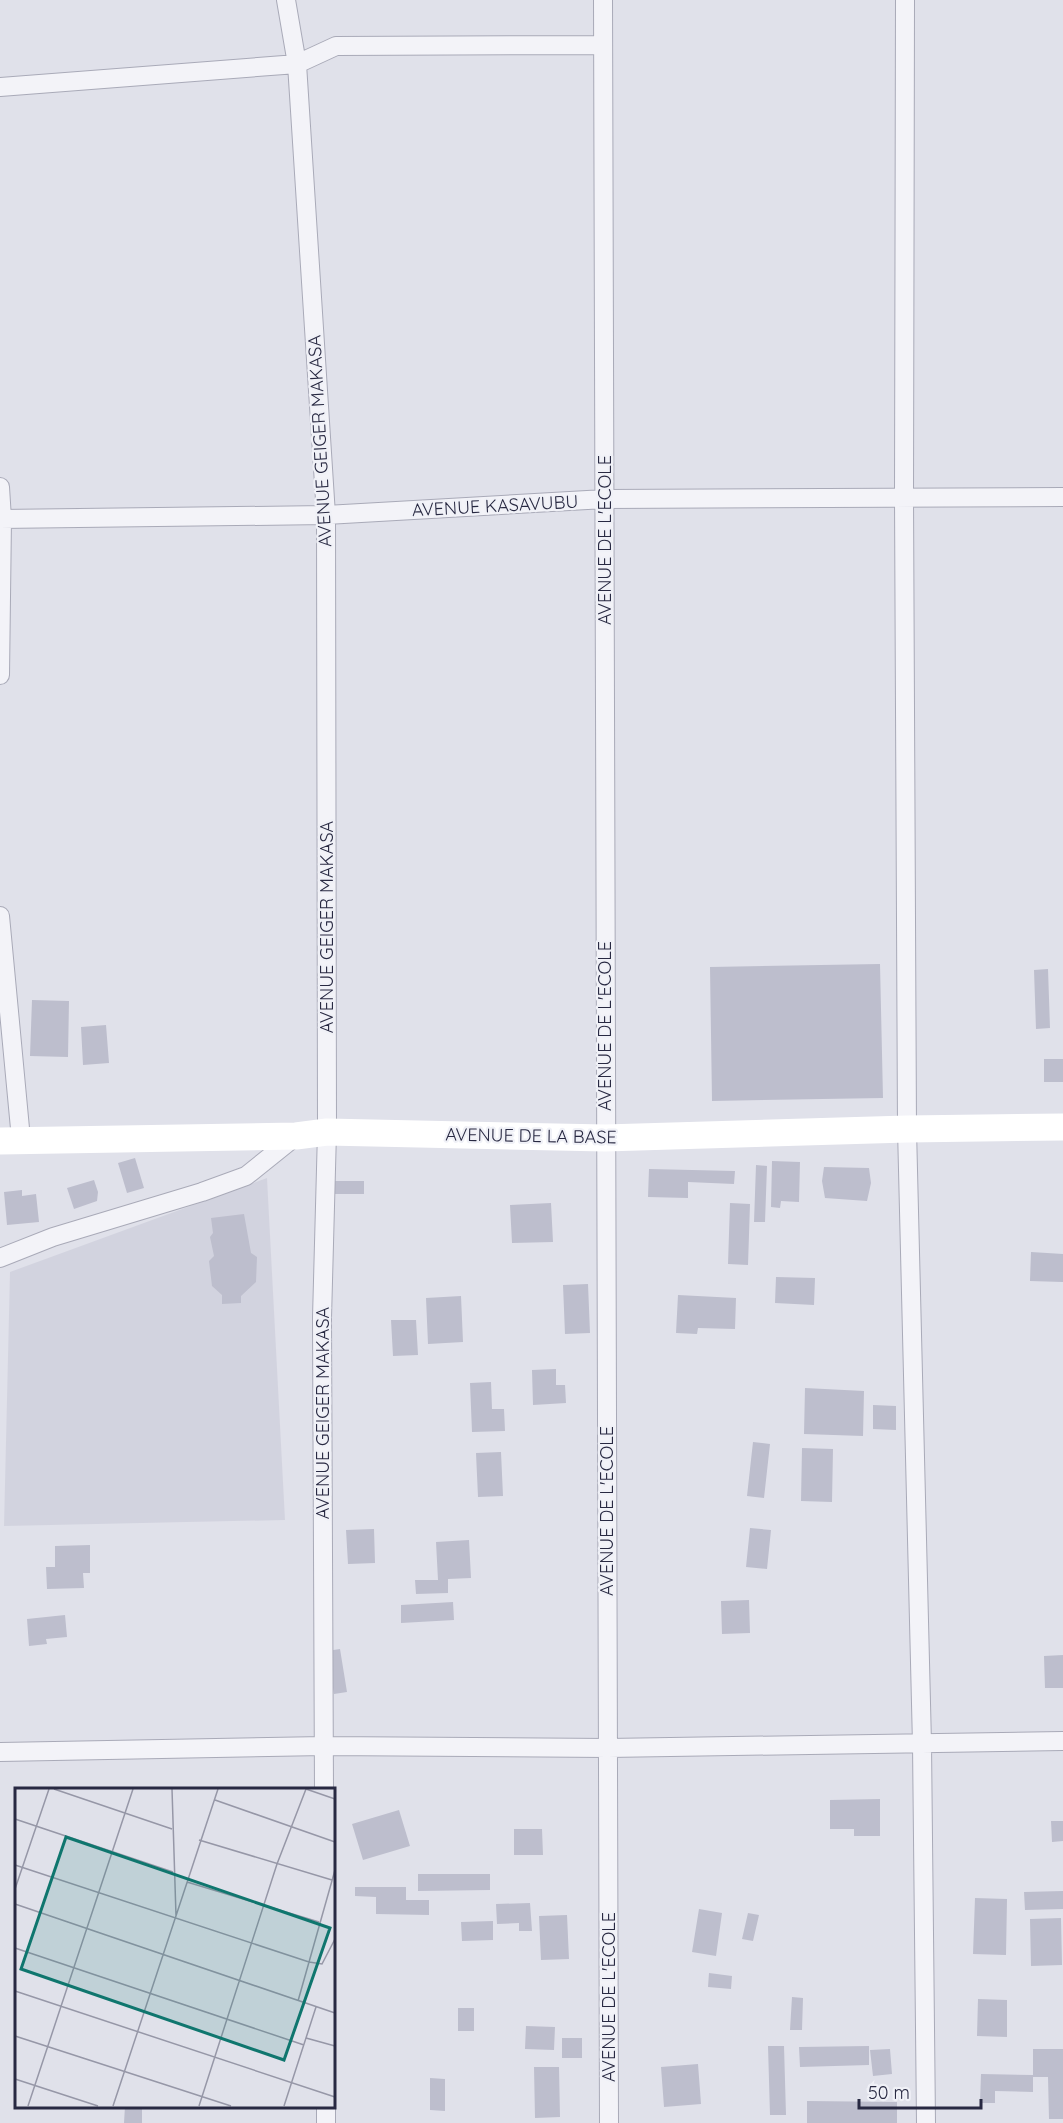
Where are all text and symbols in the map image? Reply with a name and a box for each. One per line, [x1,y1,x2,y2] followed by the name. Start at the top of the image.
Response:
[302,334,337,548] street label: AVENUE GEIGER MAKASA
[593,455,616,625] street label: AVENUE DE L'ECOLE
[411,490,579,521] street label: AVENUE KASAVUBU
[315,821,338,1033] street label: AVENUE GEIGER MAKASA
[593,941,616,1111] street label: AVENUE DE L'ECOLE
[445,1123,617,1148] street label: AVENUE DE LA BASE
[311,1307,334,1519] street label: AVENUE GEIGER MAKASA
[595,1426,618,1596] street label: AVENUE DE L'ECOLE
[15,1788,334,2108] inset map
[597,1912,620,2082] street label: AVENUE DE L'ECOLE
[859,2072,980,2110] scale bar
[868,2081,910,2104] text: 50 m

